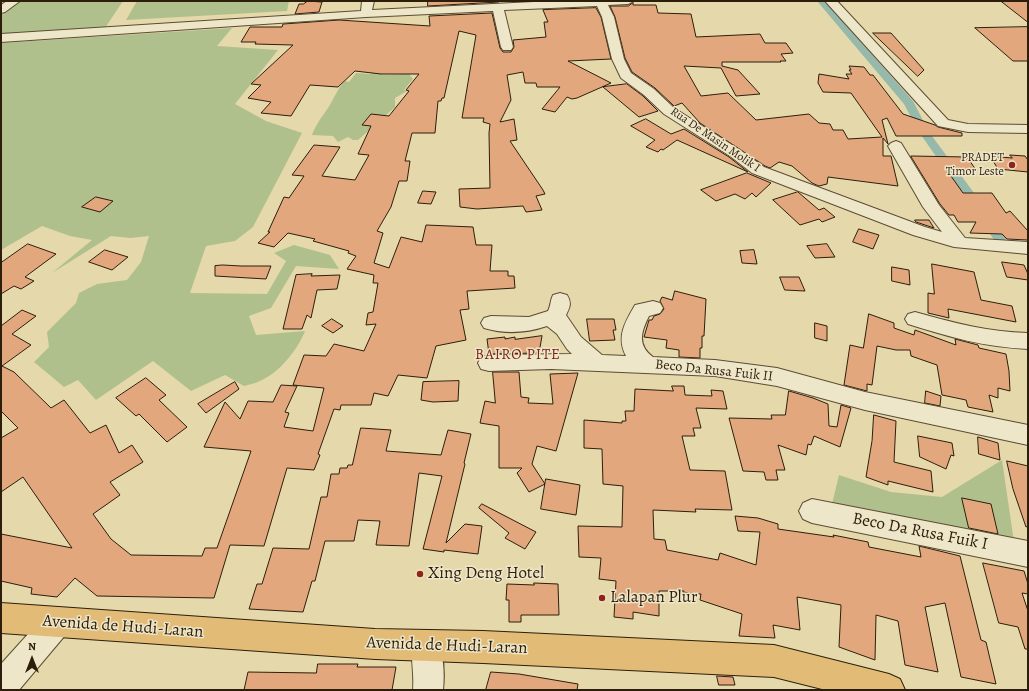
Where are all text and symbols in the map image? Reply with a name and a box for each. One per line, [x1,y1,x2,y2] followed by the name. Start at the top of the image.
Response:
[667,105,763,175] street label: Rua De Masin Molik I
[946,151,1004,179] place label: PRADET Timor Leste
[1007,160,1017,170] marker: PRADET Timor Leste
[475,346,561,364] district label: BAIRO PITE
[654,356,774,386] street label: Beco Da Rusa Fuik II
[851,509,989,555] street label: Beco Da Rusa Fuik I
[428,564,544,584] place label: Xing Deng Hotel
[415,569,425,579] marker: Xing Deng Hotel
[610,588,697,608] place label: Lalapan Plur
[597,593,607,603] marker: Lalapan Plur
[42,611,204,643] street label: Avenida de Hudi-Laran
[366,633,528,659] street label: Avenida de Hudi-Laran
[12,639,52,679] north arrow
[28,639,36,654] text: N

